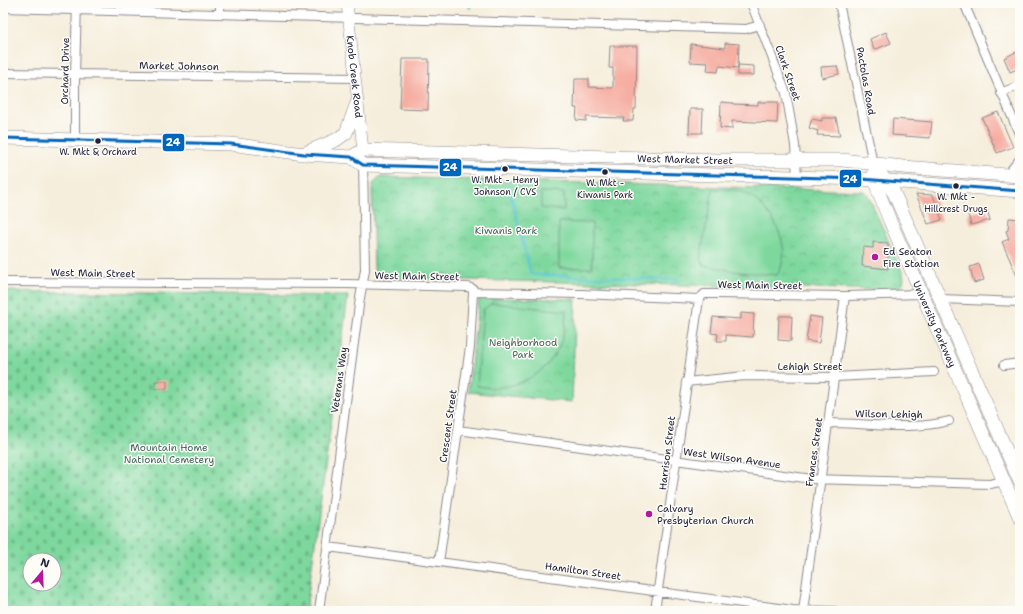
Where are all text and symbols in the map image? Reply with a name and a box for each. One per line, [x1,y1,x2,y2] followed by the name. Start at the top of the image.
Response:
[344,35,366,119] street label: Knob Creek Road
[58,37,72,105] street label: Orchard Drive
[772,43,804,103] street label: Clark Street
[854,46,879,117] street label: Pactolas Road
[139,59,219,73] street label: Market Johnson
[162,133,185,152] line badge: 24
[166,135,181,150] text: 24
[93,136,103,146] marker: W. Mkt & Orchard
[59,146,137,158] place label: W. Mkt & Orchard
[637,151,733,167] street label: West Market Street
[439,158,462,177] line badge: 24
[443,160,458,175] text: 24
[500,164,510,174] marker: W. Mkt - Henry Johnson / CVS
[600,167,610,177] marker: W. Mkt - Kiwanis Park
[839,169,862,188] line badge: 24
[843,172,858,187] text: 24
[471,174,539,198] place label: W. Mkt - Henry Johnson / CVS
[577,177,633,201] place label: W. Mkt - Kiwanis Park
[951,181,961,191] marker: W. Mkt - Hillcrest Drugs
[924,191,988,215] place label: W. Mkt - Hillcrest Drugs
[475,224,537,237] park label: Kiwanis Park
[883,245,939,270] place label: Ed Seaton Fire Station
[870,252,880,262] marker: Ed Seaton Fire Station
[51,266,135,280] street label: West Main Street
[375,269,459,283] street label: West Main Street
[718,278,802,292] street label: West Main Street
[910,279,960,369] street label: University Parkway
[489,336,558,361] park label: Neighborhood Park
[328,346,350,414] street label: Veterans Way
[778,360,842,373] street label: Lehigh Street
[436,389,460,463] street label: Crescent Street
[855,407,923,421] street label: Wilson Lehigh
[656,415,678,491] street label: Harrison Street
[803,417,825,487] street label: Frances Street
[124,441,215,466] park label: Mountain Home National Cemetery
[682,445,782,471] street label: West Wilson Avenue
[657,502,754,527] place label: Calvary Presbyterian Church
[644,509,654,519] marker: Calvary Presbyterian Church
[22,552,62,592] north arrow
[39,555,52,572] text: N
[544,559,622,583] street label: Hamilton Street

